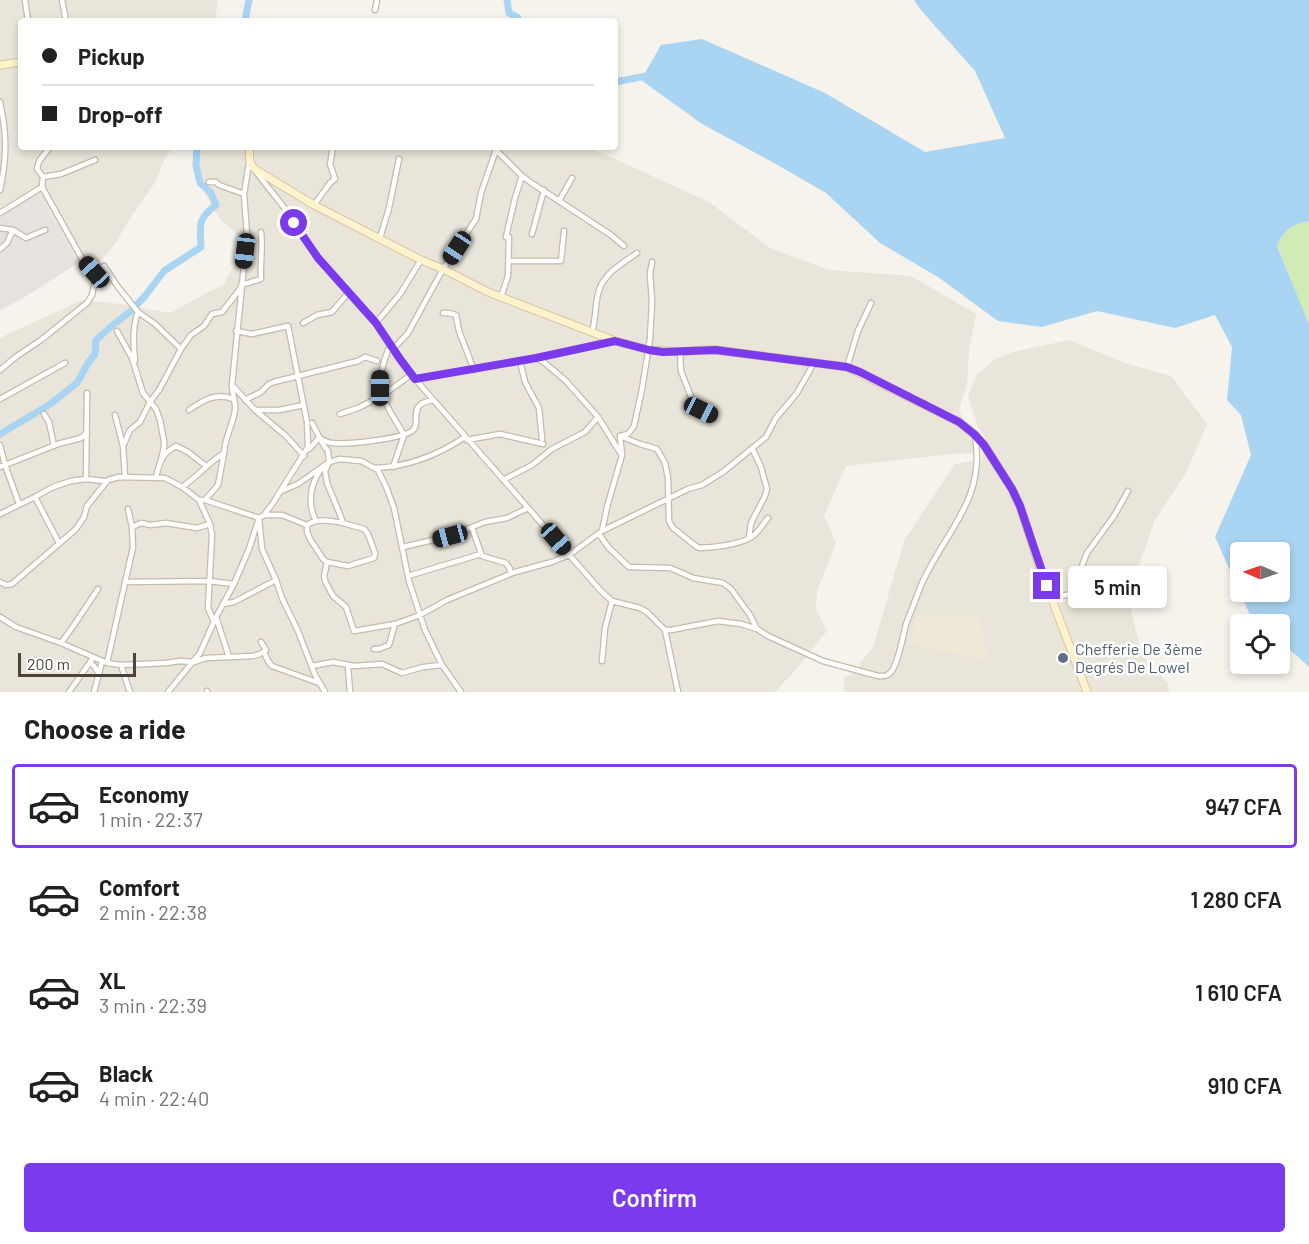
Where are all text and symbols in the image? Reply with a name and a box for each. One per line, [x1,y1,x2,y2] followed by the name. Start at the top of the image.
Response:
[78,43,145,69] text: Pickup
[78,101,162,127] text: Drop-off
[280,209,307,236] route start
[440,228,474,268] car
[234,232,256,270] car
[75,253,113,291] car
[371,370,389,406] car
[681,394,721,426] car
[537,520,575,558] car
[430,523,470,549] car
[1230,542,1290,602] north arrow
[1230,542,1290,674] map controls
[1068,565,1167,607] callout: 5 min
[1033,572,1060,599] route end
[1094,575,1141,599] text: 5 min
[1230,614,1290,674] button: locate
[1075,639,1202,676] place label: Chefferie De 3ème Degrés De Lowel
[18,650,136,678] scale bar
[1056,651,1070,665] marker: Chefferie De 3ème Degrés De Lowel
[27,654,70,673] text: 200 m
[24,712,186,744] text: Choose a ride
[27,779,81,833] icon: car
[99,781,189,807] text: Economy
[1205,793,1282,819] text: 947 CFA
[99,807,203,831] text: 1 min · 22:37
[27,872,81,926] icon: car
[99,874,180,900] text: Comfort
[1191,886,1282,912] text: 1 280 CFA
[99,900,207,924] text: 2 min · 22:38
[27,965,81,1019] icon: car
[99,967,125,993] text: XL
[1195,979,1282,1005] text: 1 610 CFA
[99,993,207,1017] text: 3 min · 22:39
[27,1058,81,1112] icon: car
[99,1060,153,1086] text: Black
[1208,1072,1282,1098] text: 910 CFA
[99,1086,209,1110] text: 4 min · 22:40
[24,1163,1285,1232] button: Confirm

